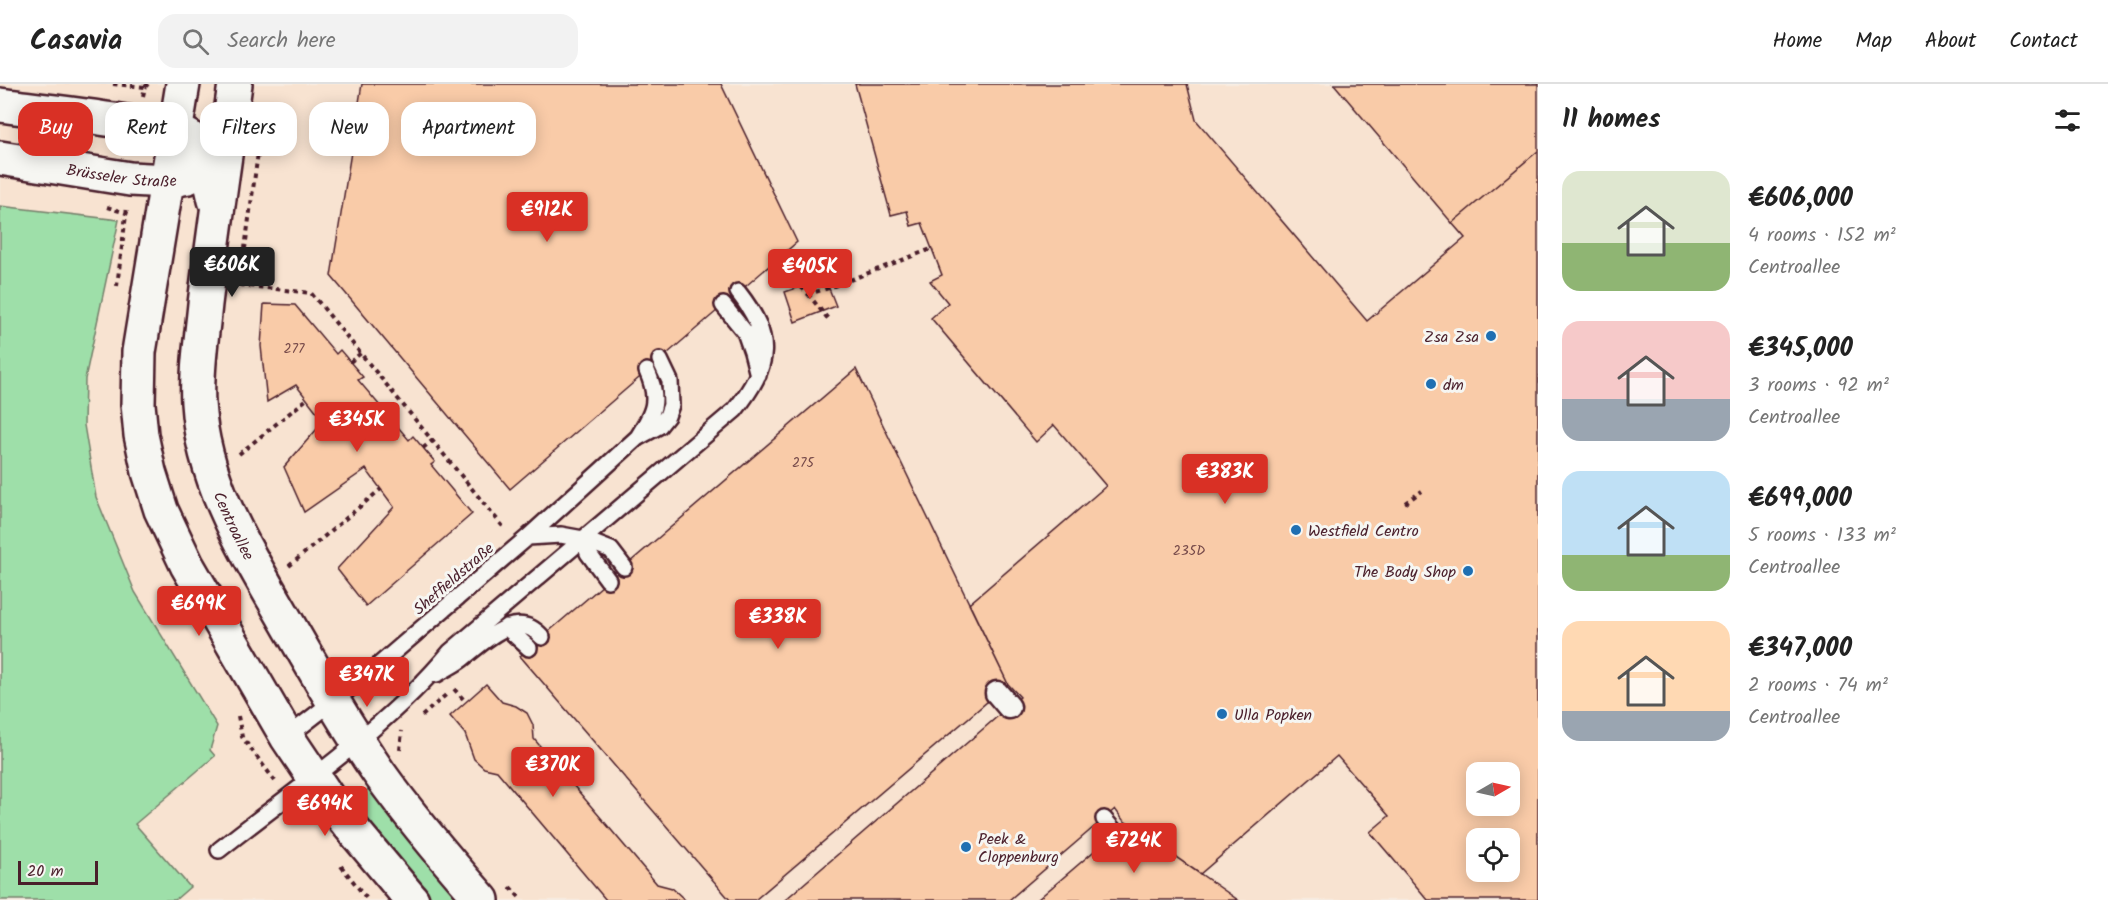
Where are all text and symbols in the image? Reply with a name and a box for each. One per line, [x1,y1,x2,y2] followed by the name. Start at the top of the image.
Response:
[158,14,578,68] search box
[30,19,122,64] text: Casavia
[227,24,336,59] text: Search here
[179,25,212,58] icon: search
[1773,25,1822,58] text: Home
[1855,25,1892,58] text: Map
[1925,25,1976,58] text: About
[2009,25,2078,58] text: Contact
[1562,99,1660,141] text: 11 homes
[18,102,93,156] chip: Buy
[105,102,188,156] chip: Rent
[200,102,297,156] chip: Filters
[309,102,389,156] chip: New
[401,102,536,156] chip: Apartment
[2051,104,2084,137] icon: filters
[64,158,179,195] street label: Brüsseler Straße
[1748,178,1853,220] text: €606,000
[505,192,589,243] pin: €912K
[521,195,573,227] text: €912K
[1610,195,1682,267] icon: home
[1748,220,1896,252] text: 4 rooms · 152 m²
[190,247,274,298] pin: €606K
[768,249,852,300] pin: €405K
[204,250,260,282] text: €606K
[782,252,838,284] text: €405K
[1748,252,1840,284] text: Centroallee
[1424,325,1479,350] place label: Zsa Zsa
[1748,328,1853,370] text: €345,000
[1484,329,1498,343] marker: Zsa Zsa
[283,338,305,360] house number: 277
[1610,345,1682,417] icon: home
[1748,370,1889,402] text: 3 rooms · 92 m²
[1443,373,1464,398] place label: dm
[1424,377,1438,391] marker: dm
[315,402,399,453] pin: €345K
[1748,402,1840,434] text: Centroallee
[329,405,385,437] text: €345K
[792,452,816,474] house number: 275
[1183,454,1267,505] pin: €383K
[1196,457,1254,489] text: €383K
[1748,478,1852,520] text: €699,000
[206,488,260,565] street label: Centroallee
[1610,495,1682,567] icon: home
[1308,519,1419,544] place label: Westfield Centro
[1748,520,1896,552] text: 5 rooms · 133 m²
[1289,523,1303,537] marker: Westfield Centro
[408,537,500,621] street label: Sheffieldstraße
[1173,540,1205,562] house number: 235D
[1748,552,1840,584] text: Centroallee
[1354,560,1456,585] place label: The Body Shop
[1461,564,1475,578] marker: The Body Shop
[157,586,241,637] pin: €699K
[171,589,227,621] text: €699K
[736,599,820,650] pin: €338K
[749,602,807,634] text: €338K
[1748,628,1852,670] text: €347,000
[1610,645,1682,717] icon: home
[325,657,409,708] pin: €347K
[339,660,395,692] text: €347K
[1748,670,1888,702] text: 2 rooms · 74 m²
[1748,702,1840,734] text: Centroallee
[1234,703,1312,728] place label: Ulla Popken
[1215,707,1229,721] marker: Ulla Popken
[511,747,595,798] pin: €370K
[525,750,581,782] text: €370K
[1466,762,1520,816] north arrow
[1466,762,1520,882] map controls
[283,786,367,837] pin: €694K
[297,789,353,821] text: €694K
[1092,823,1176,874] pin: €724K
[1106,826,1162,858] text: €724K
[978,827,1059,870] place label: Peek & Cloppenburg
[1466,828,1520,882] button: locate
[959,840,973,854] marker: Peek & Cloppenburg
[18,858,98,886] scale bar
[27,859,63,884] text: 20 m

